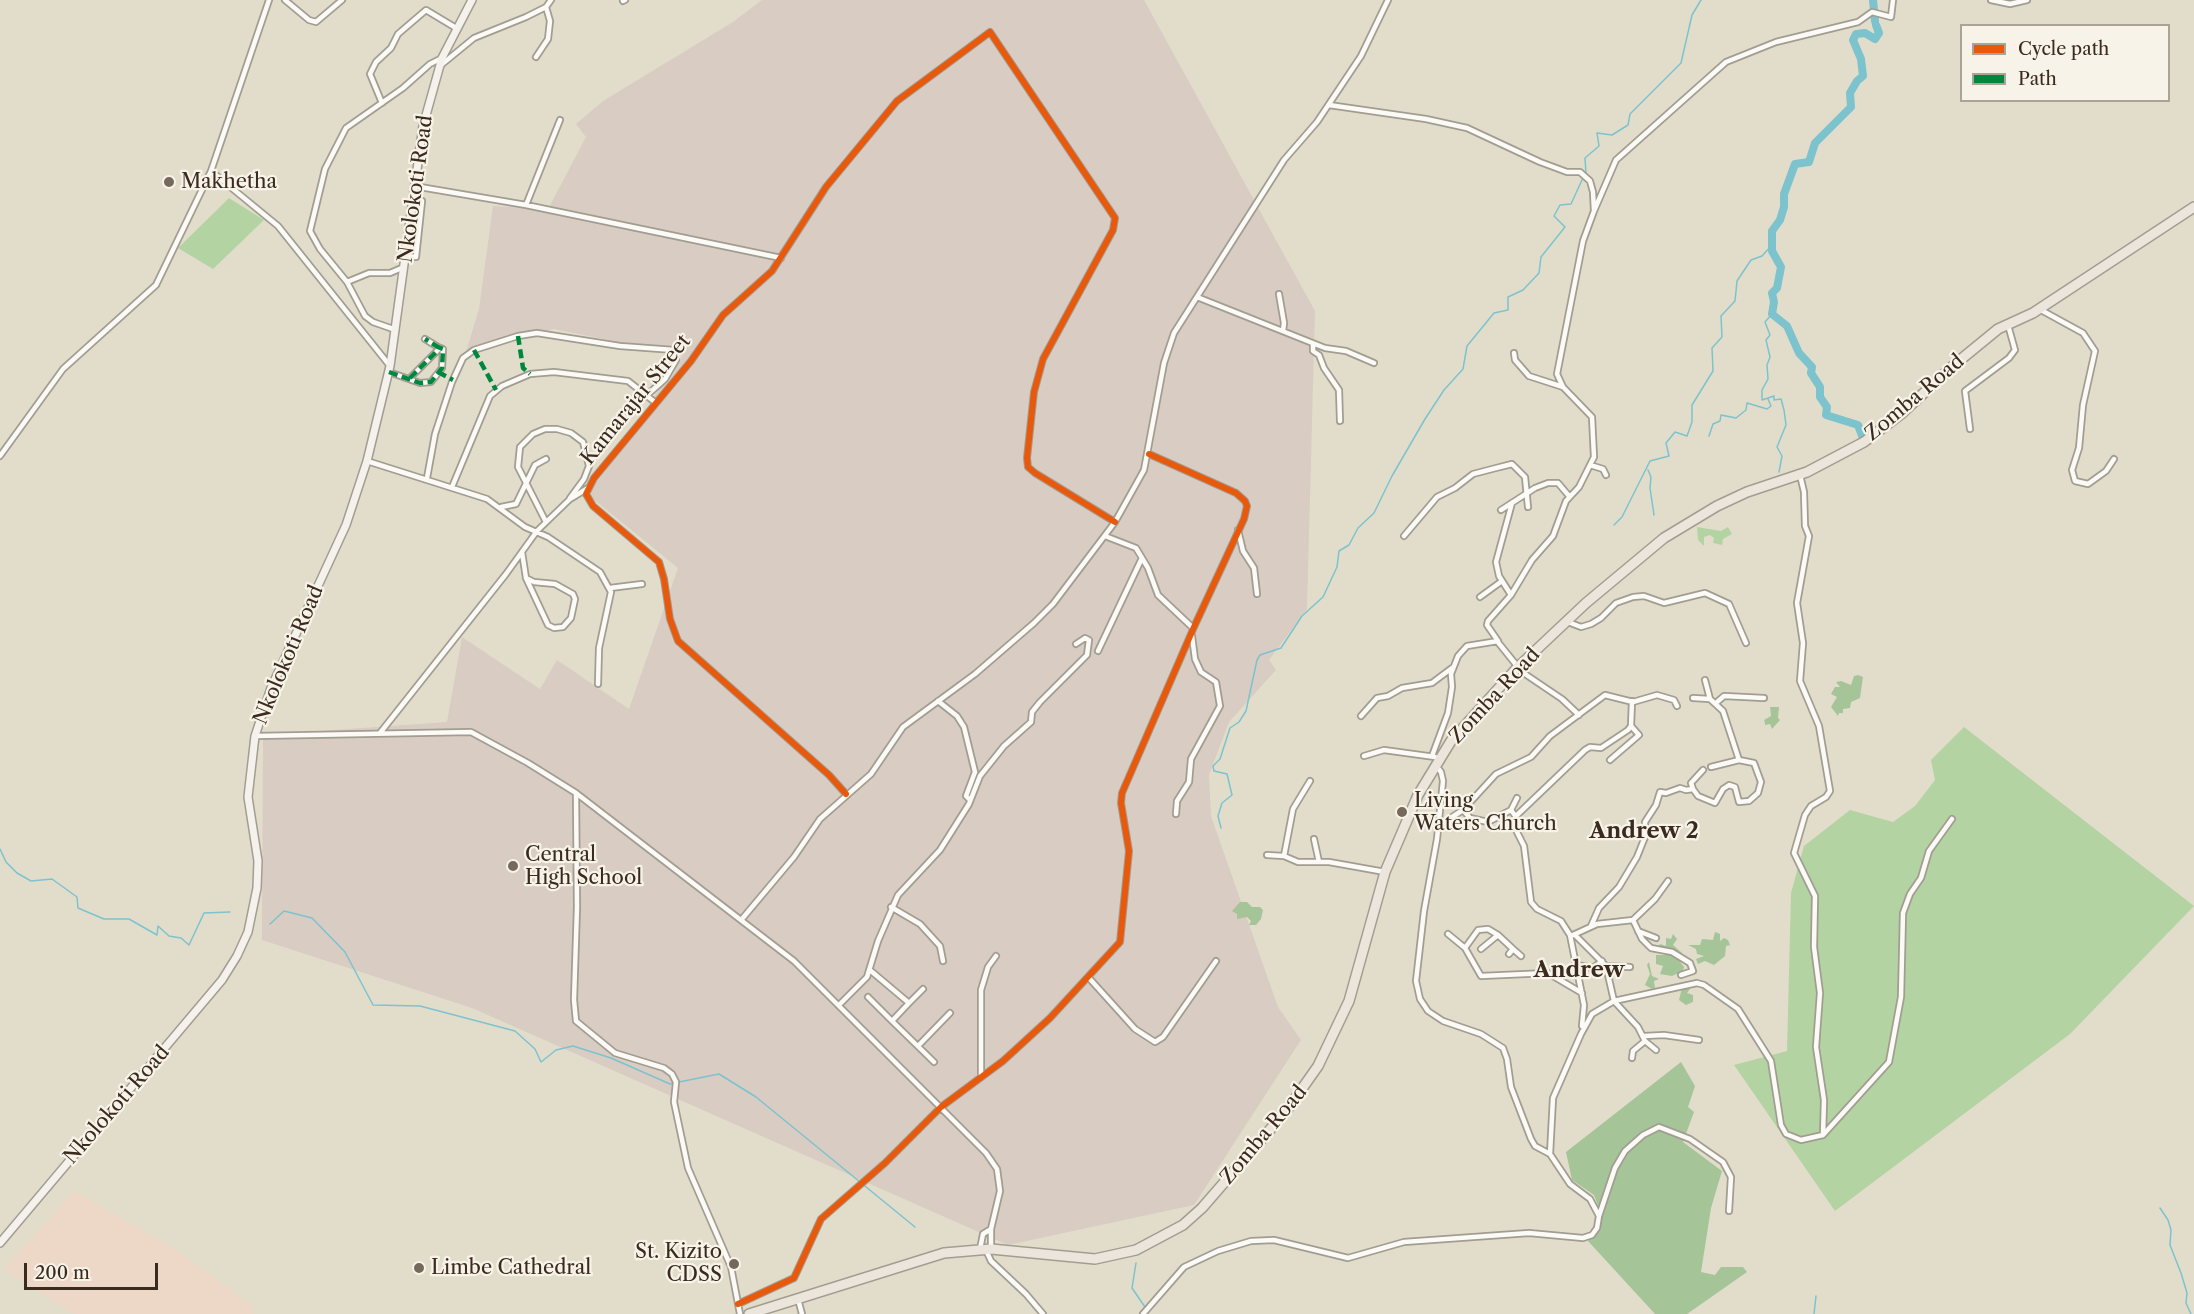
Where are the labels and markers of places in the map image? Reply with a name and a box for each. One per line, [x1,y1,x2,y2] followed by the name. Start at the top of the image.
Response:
[181,170,277,194] place label: Makhetha
[162,175,176,189] marker: Makhetha
[1414,789,1557,836] place label: Living Waters Church
[1395,805,1409,819] marker: Living Waters Church
[525,843,642,890] place label: Central High School
[506,859,520,873] marker: Central High School
[635,1240,722,1287] place label: St. Kizito CDSS
[431,1256,591,1280] place label: Limbe Cathedral
[727,1257,741,1271] marker: St. Kizito CDSS
[412,1261,426,1275] marker: Limbe Cathedral

